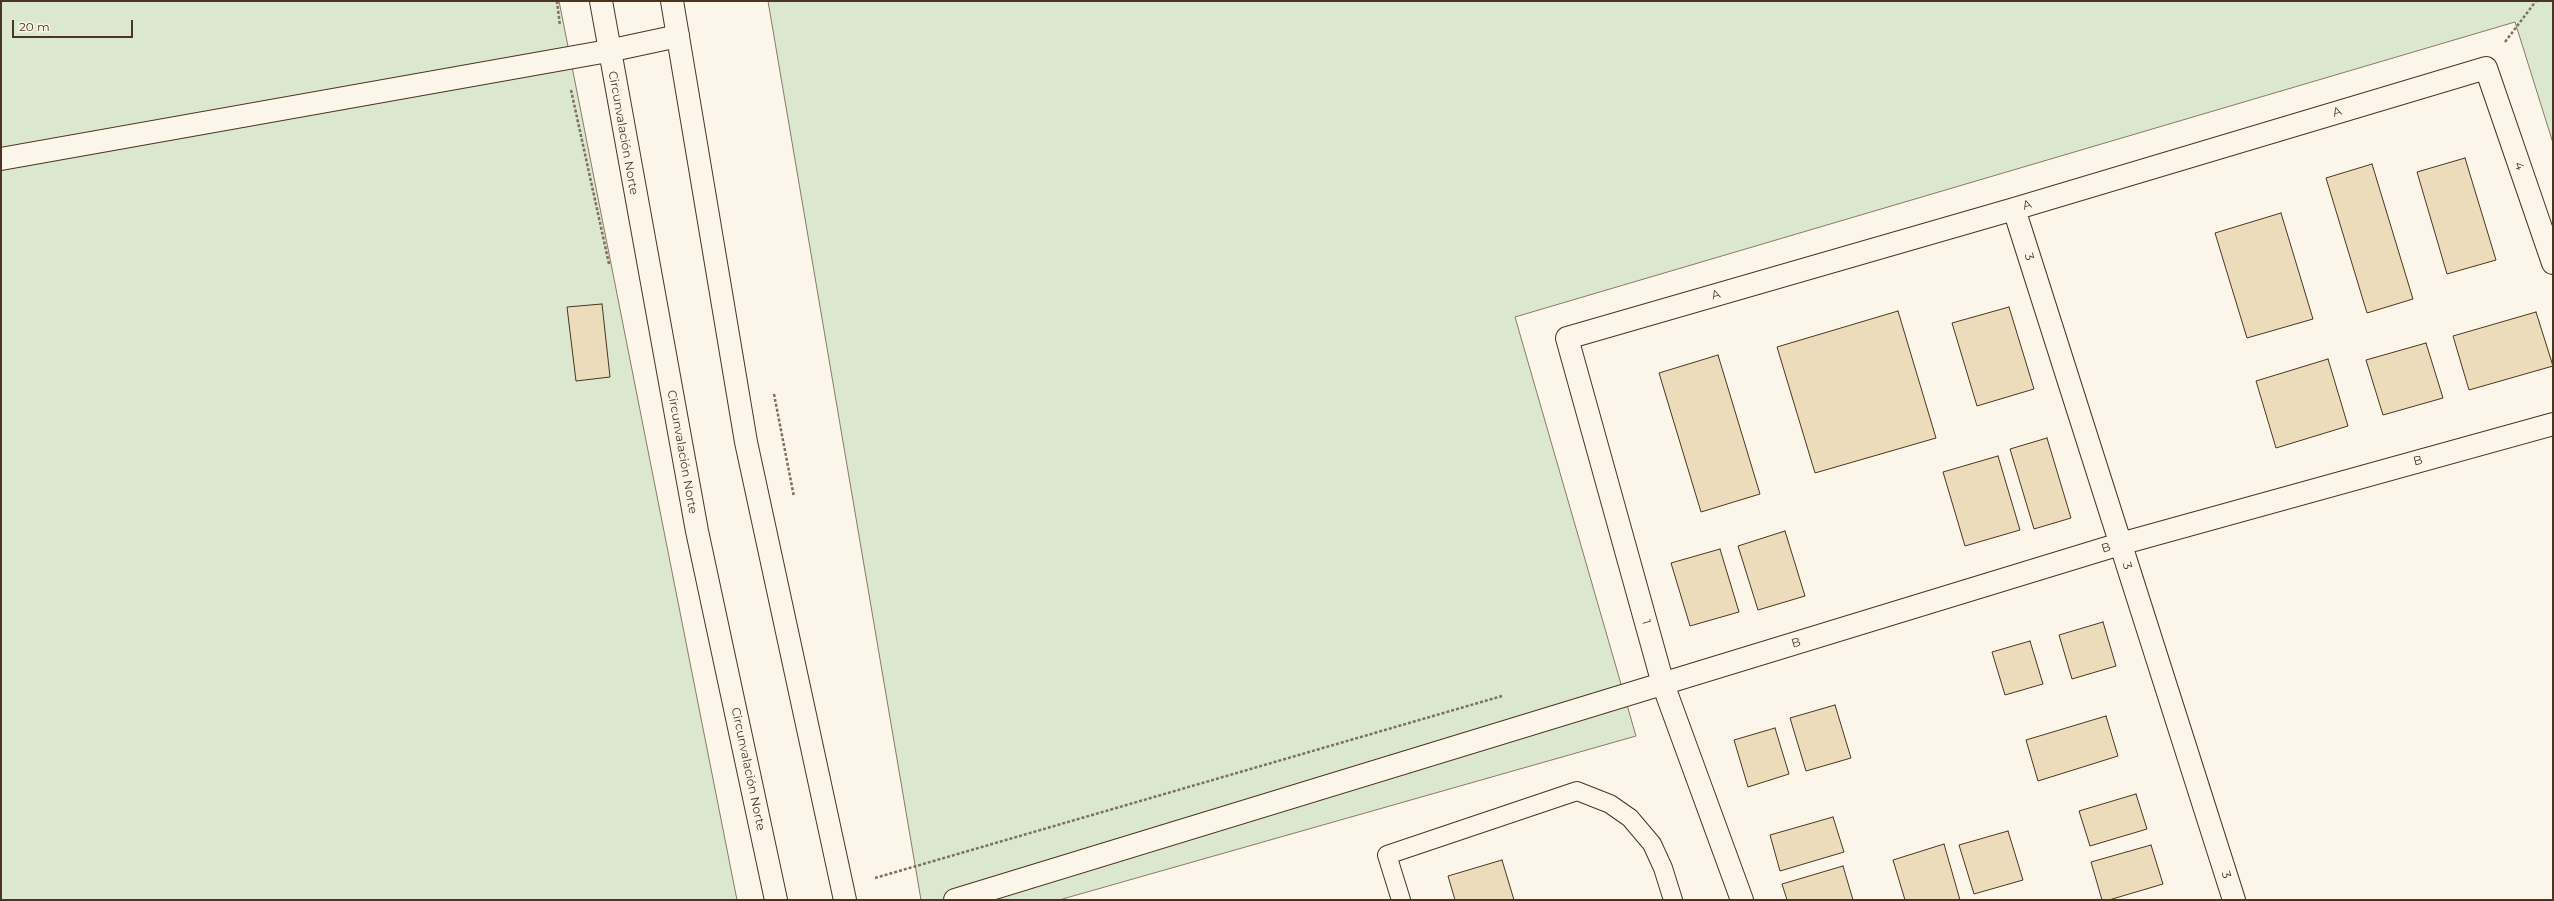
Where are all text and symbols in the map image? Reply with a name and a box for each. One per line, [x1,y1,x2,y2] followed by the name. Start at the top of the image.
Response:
[14,12,135,38] scale bar
[19,19,50,34] text: 20 m
[605,70,641,196] street label: Circunvalación Norte
[2331,104,2343,120] street label: A
[2511,160,2527,172] street label: 4
[2021,197,2033,213] street label: A
[2021,252,2037,262] street label: 3
[1710,287,1722,303] street label: A
[664,389,700,515] street label: Circunvalación Norte
[2412,453,2424,469] street label: B
[2100,540,2112,556] street label: B
[2119,561,2135,571] street label: 3
[1638,618,1654,626] street label: 1
[1790,635,1802,651] street label: B
[728,706,768,832] street label: Circunvalación Norte
[2218,870,2234,880] street label: 3

